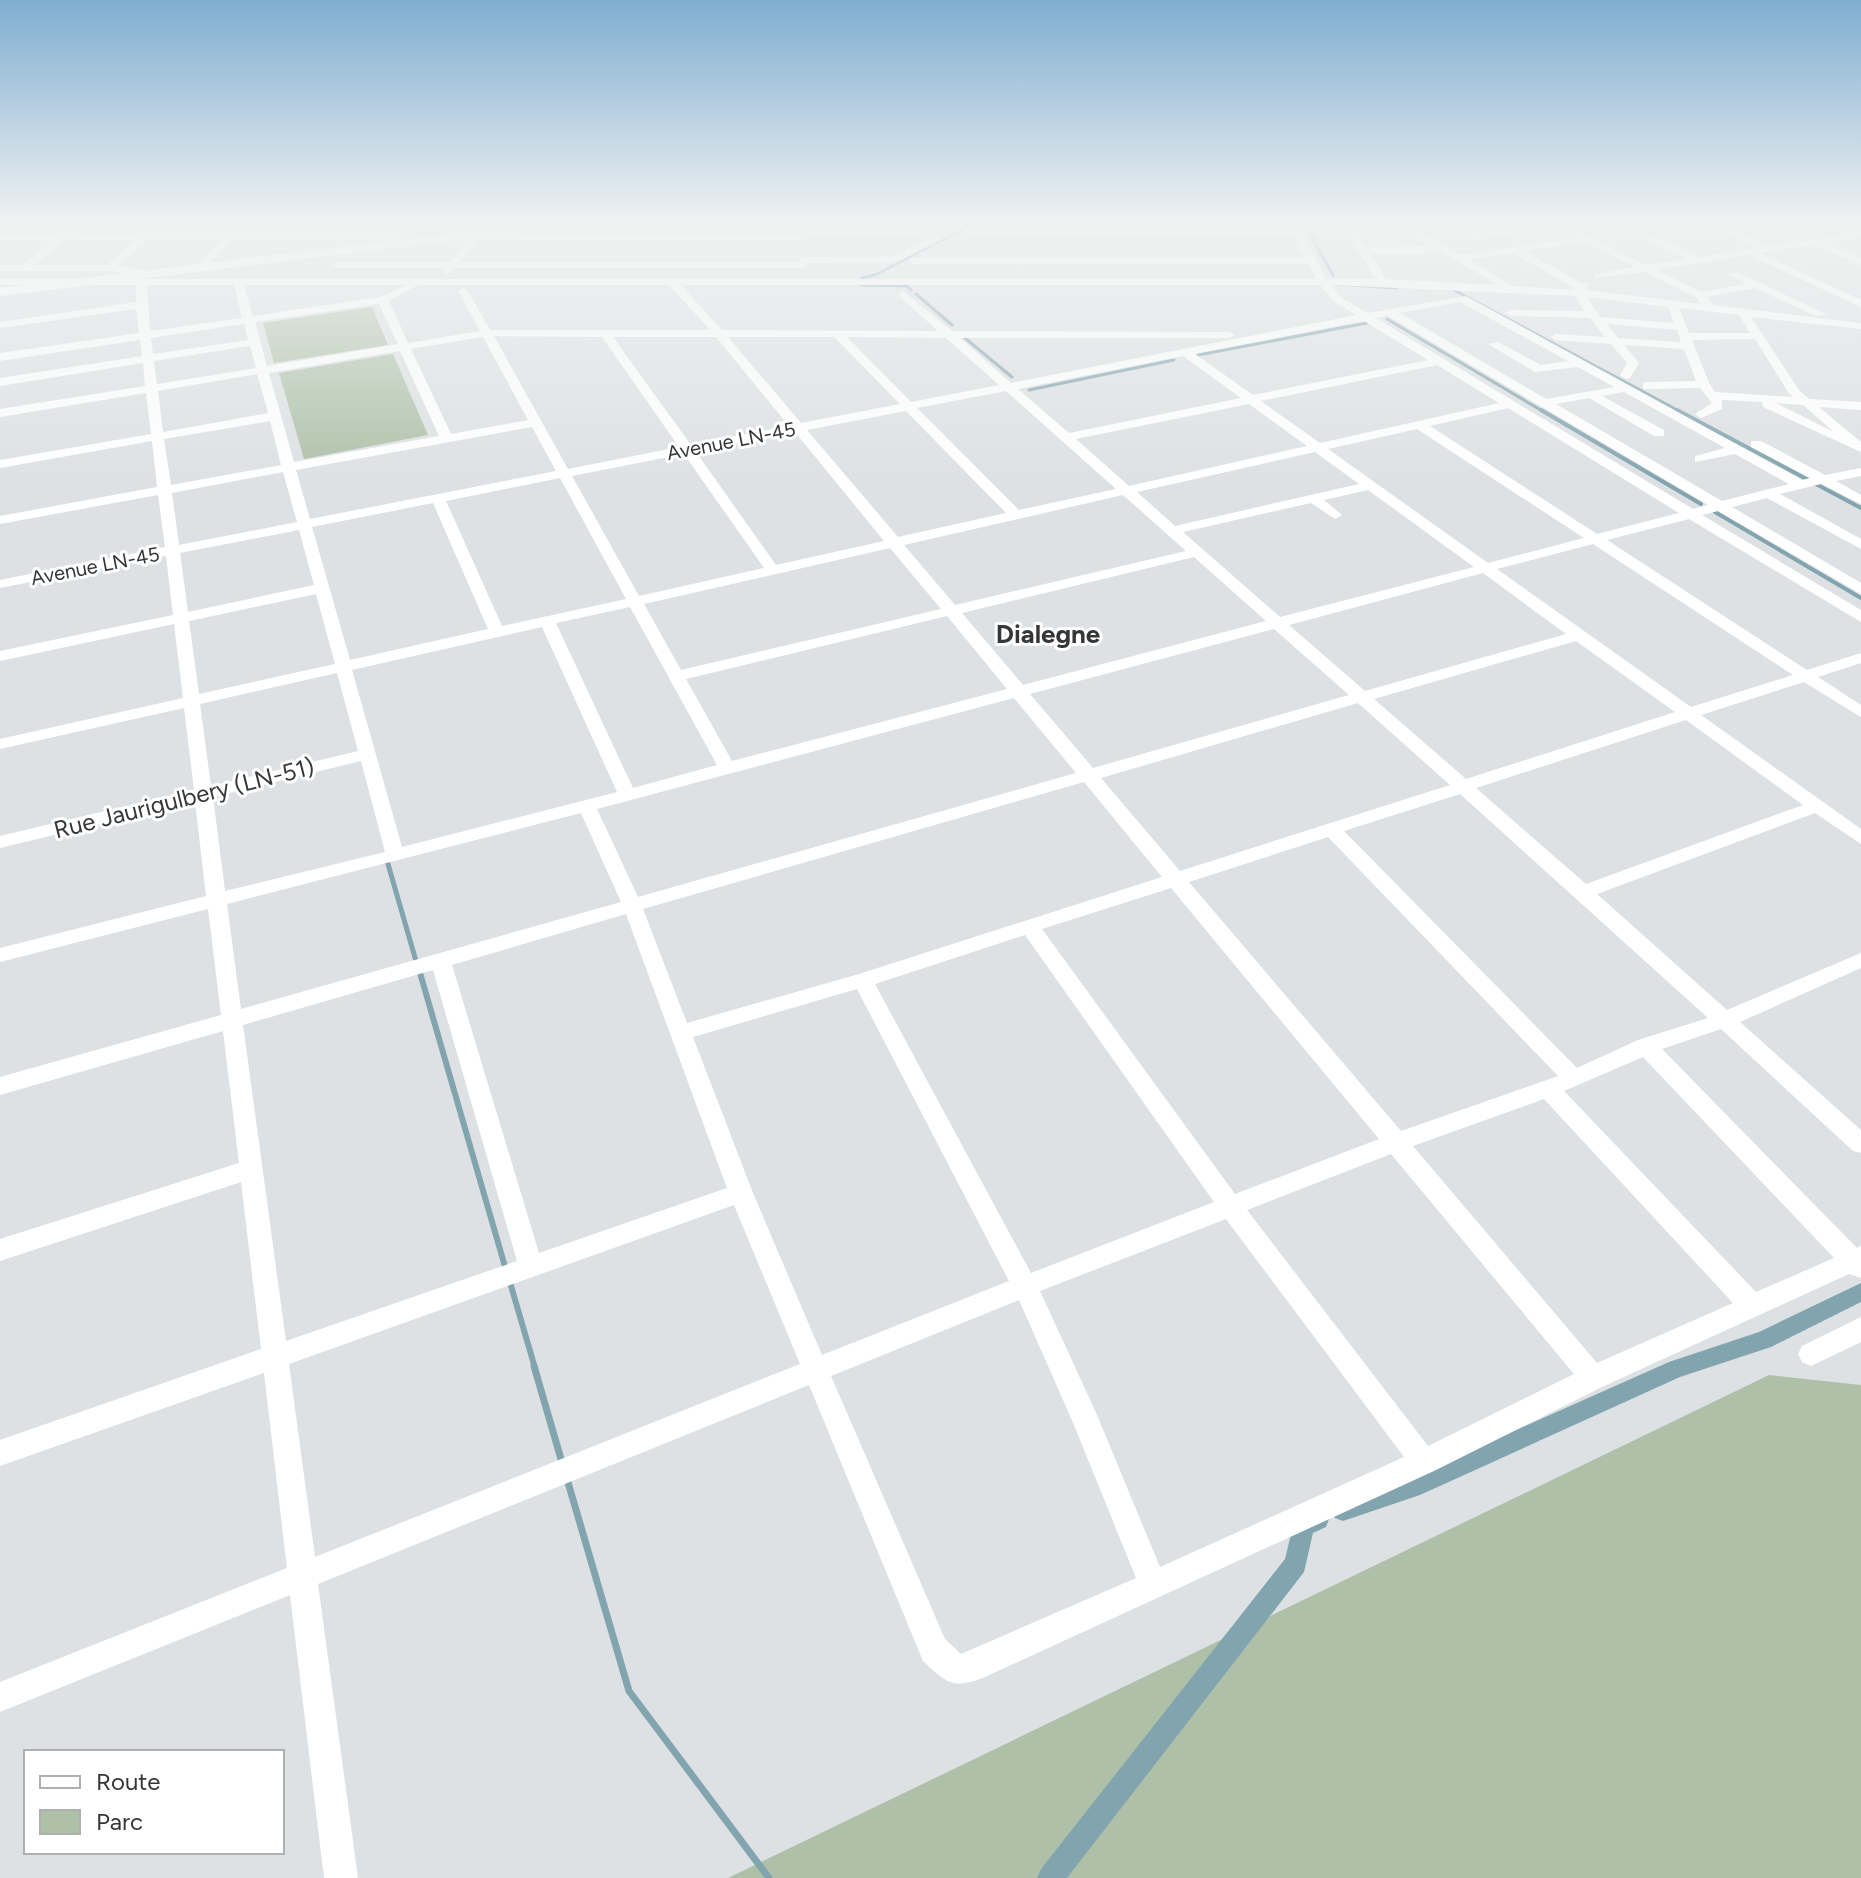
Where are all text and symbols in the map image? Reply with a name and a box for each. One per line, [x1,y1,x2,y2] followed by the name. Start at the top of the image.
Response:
[665,417,797,465] street label: Avenue LN-45
[29,542,161,590] street label: Avenue LN-45
[996,618,1100,650] district label: Dialegne
[51,752,317,844] street label: Rue Jaurigulbery (LN-51)
[24,1750,284,1854] legend
[96,1767,160,1796] text: Route
[96,1807,143,1836] text: Parc

